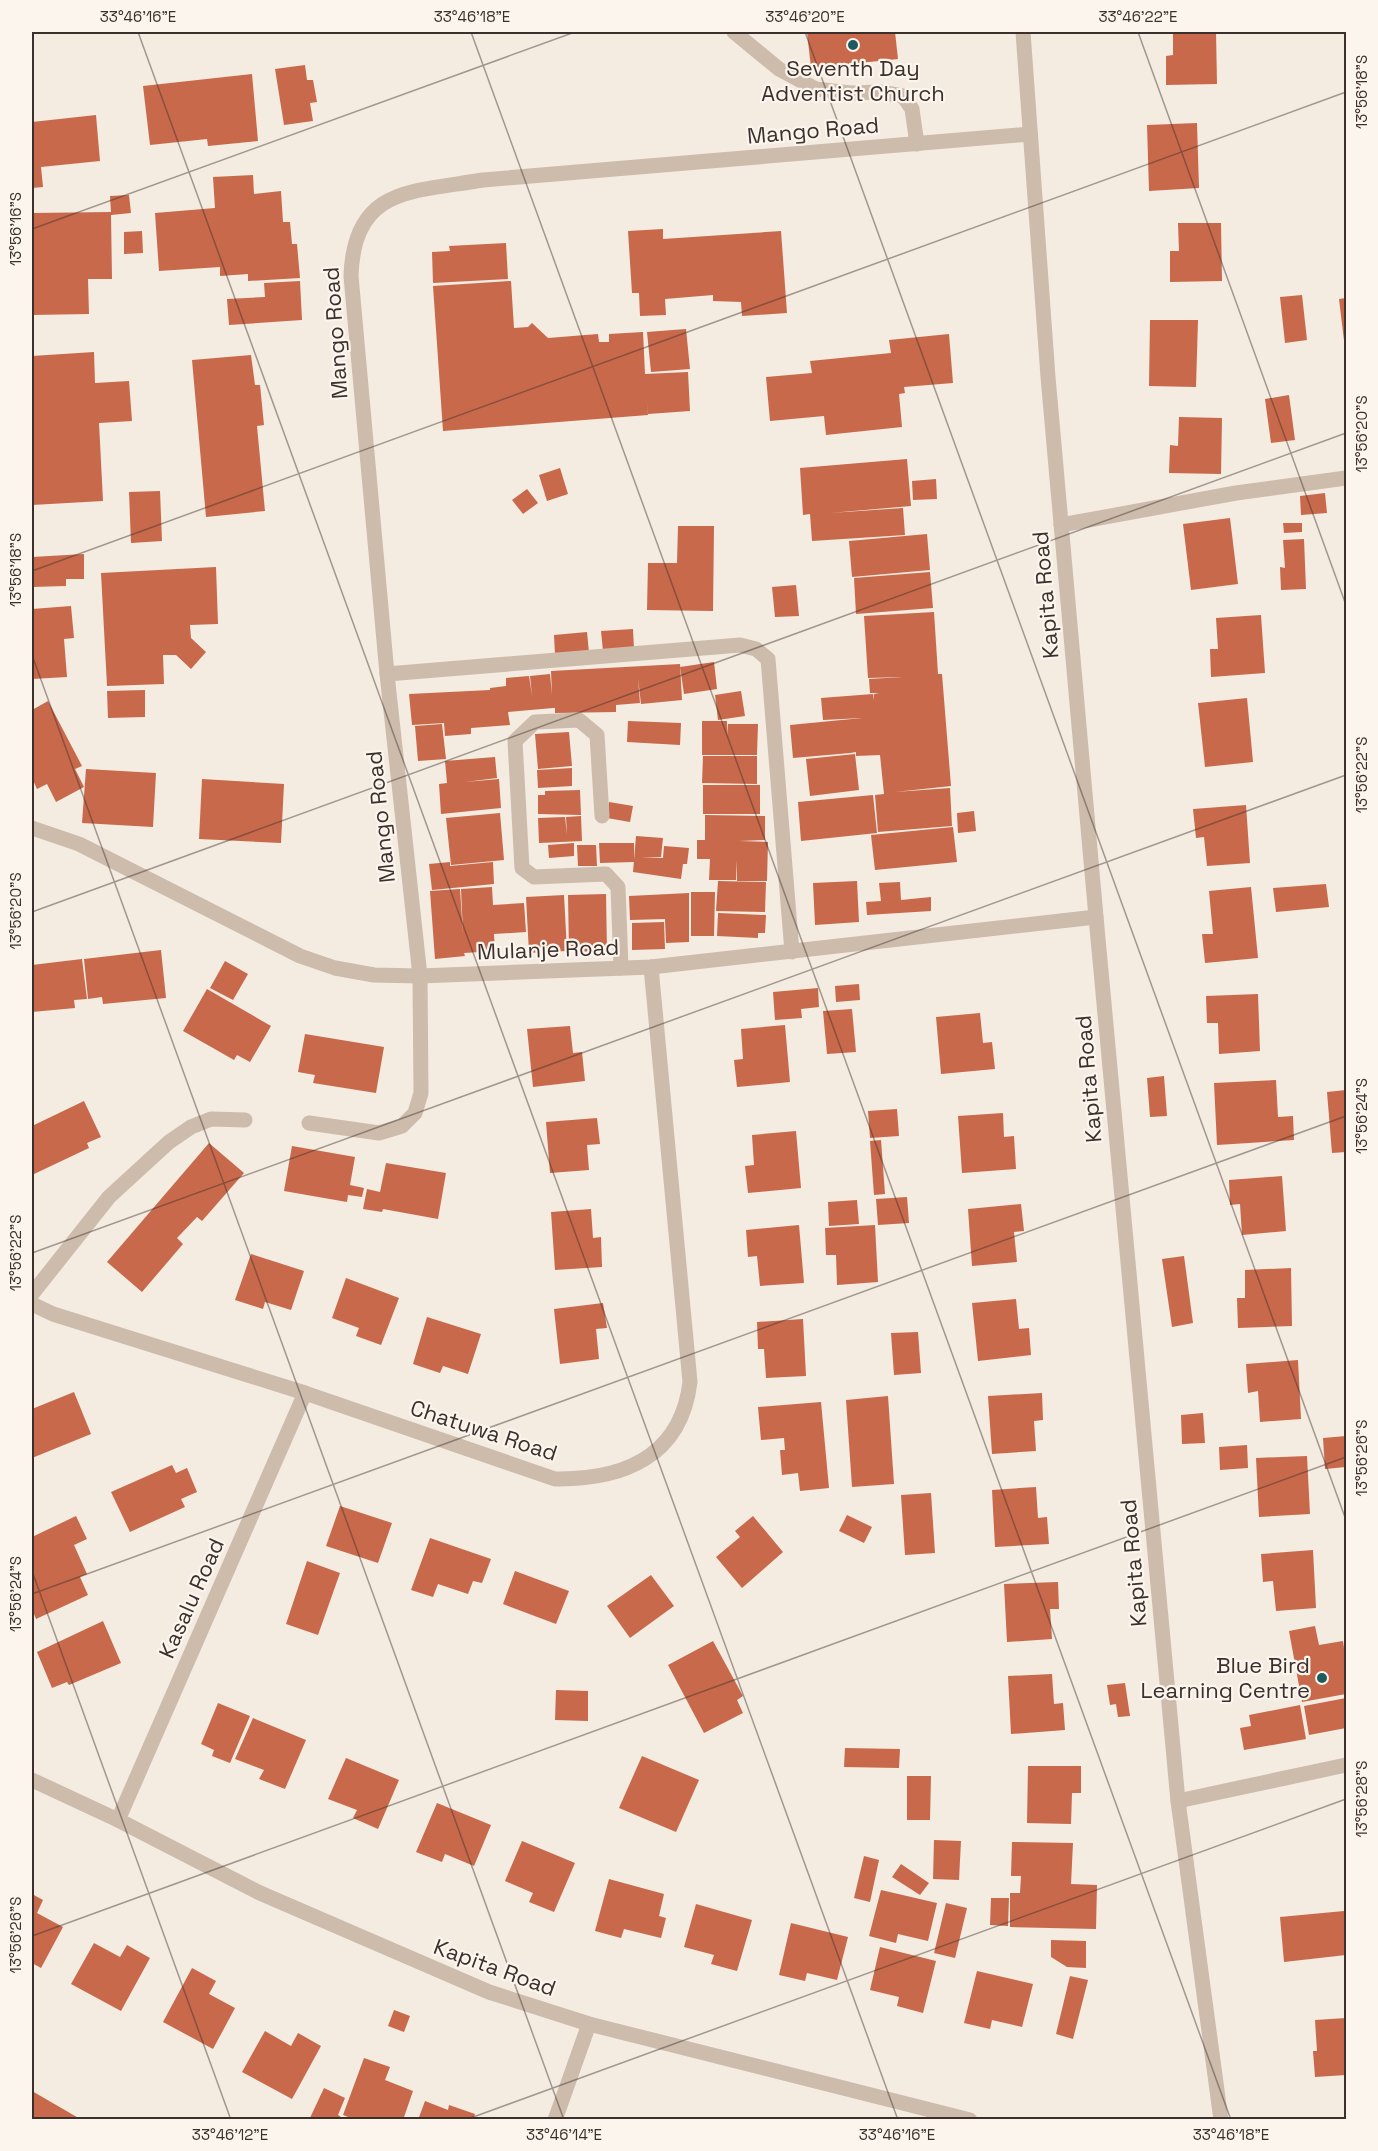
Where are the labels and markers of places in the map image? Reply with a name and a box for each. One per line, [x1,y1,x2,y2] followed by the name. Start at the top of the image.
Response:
[846,38,860,52] marker: Seventh Day Adventist Church
[761,54,945,107] place label: Seventh Day Adventist Church
[1141,1651,1310,1704] place label: Blue Bird Learning Centre
[1315,1671,1329,1685] marker: Blue Bird Learning Centre

